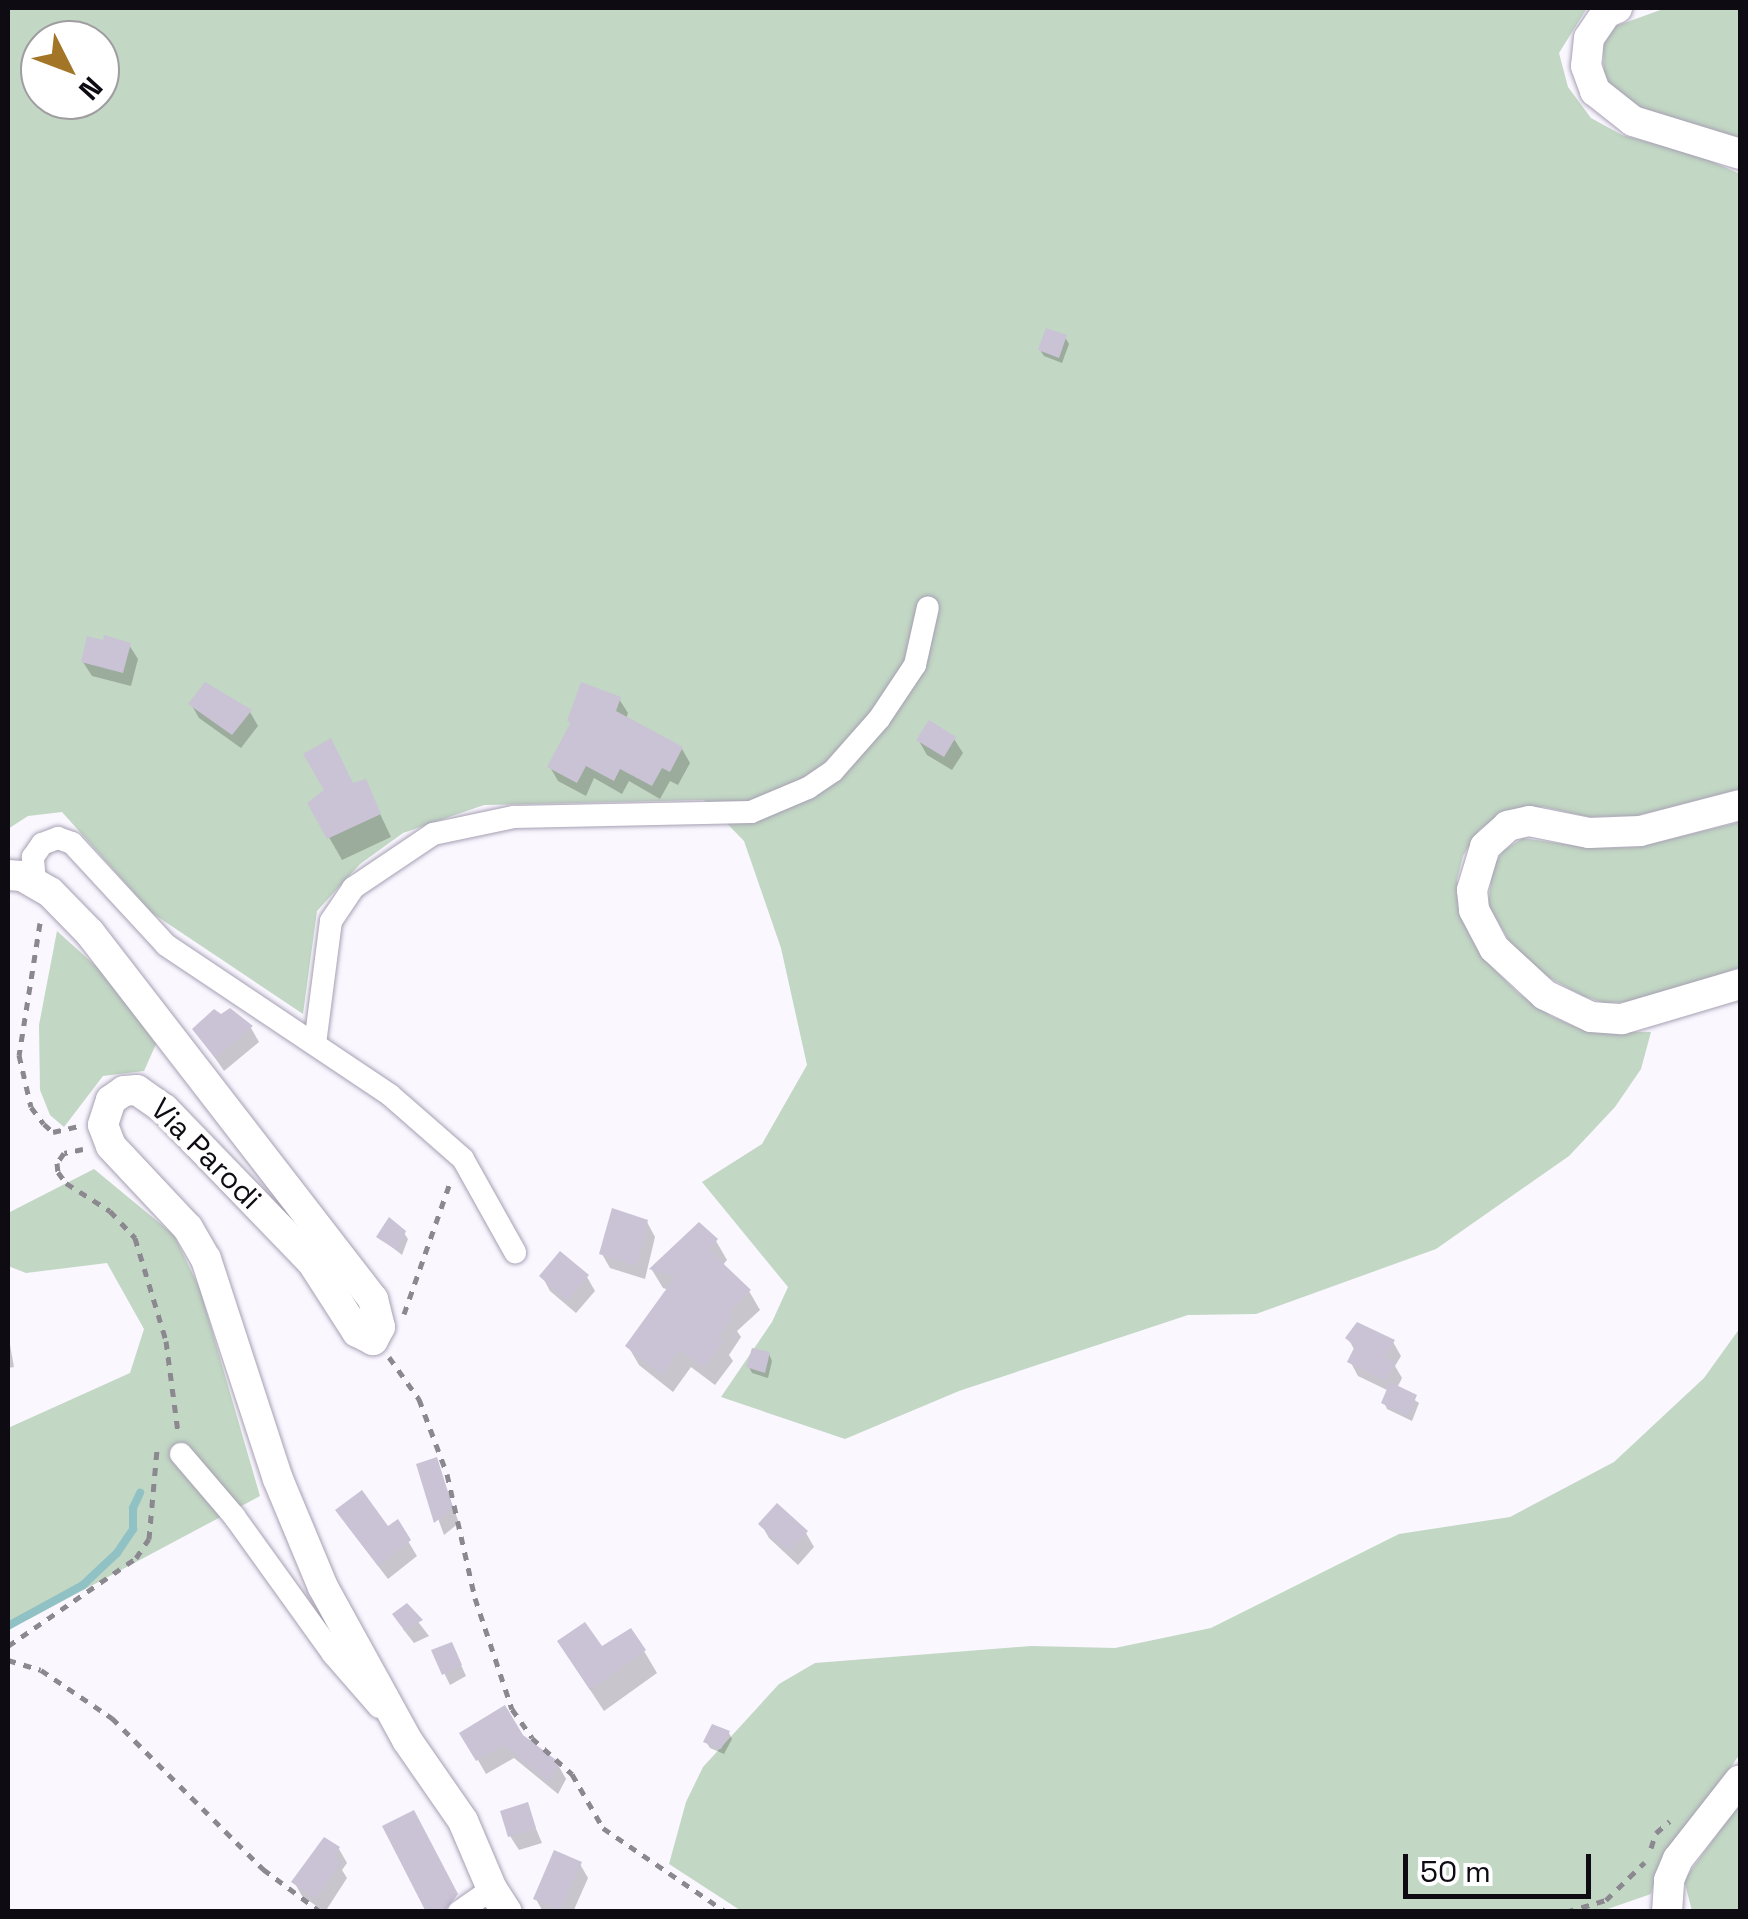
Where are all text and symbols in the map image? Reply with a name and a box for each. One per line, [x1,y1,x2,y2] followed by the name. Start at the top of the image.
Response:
[20,20,120,120] north arrow
[71,70,110,108] text: N
[143,1091,269,1217] street label: Via Parodi
[1408,1834,1596,1896] scale bar
[1420,1852,1491,1891] text: 50 m

